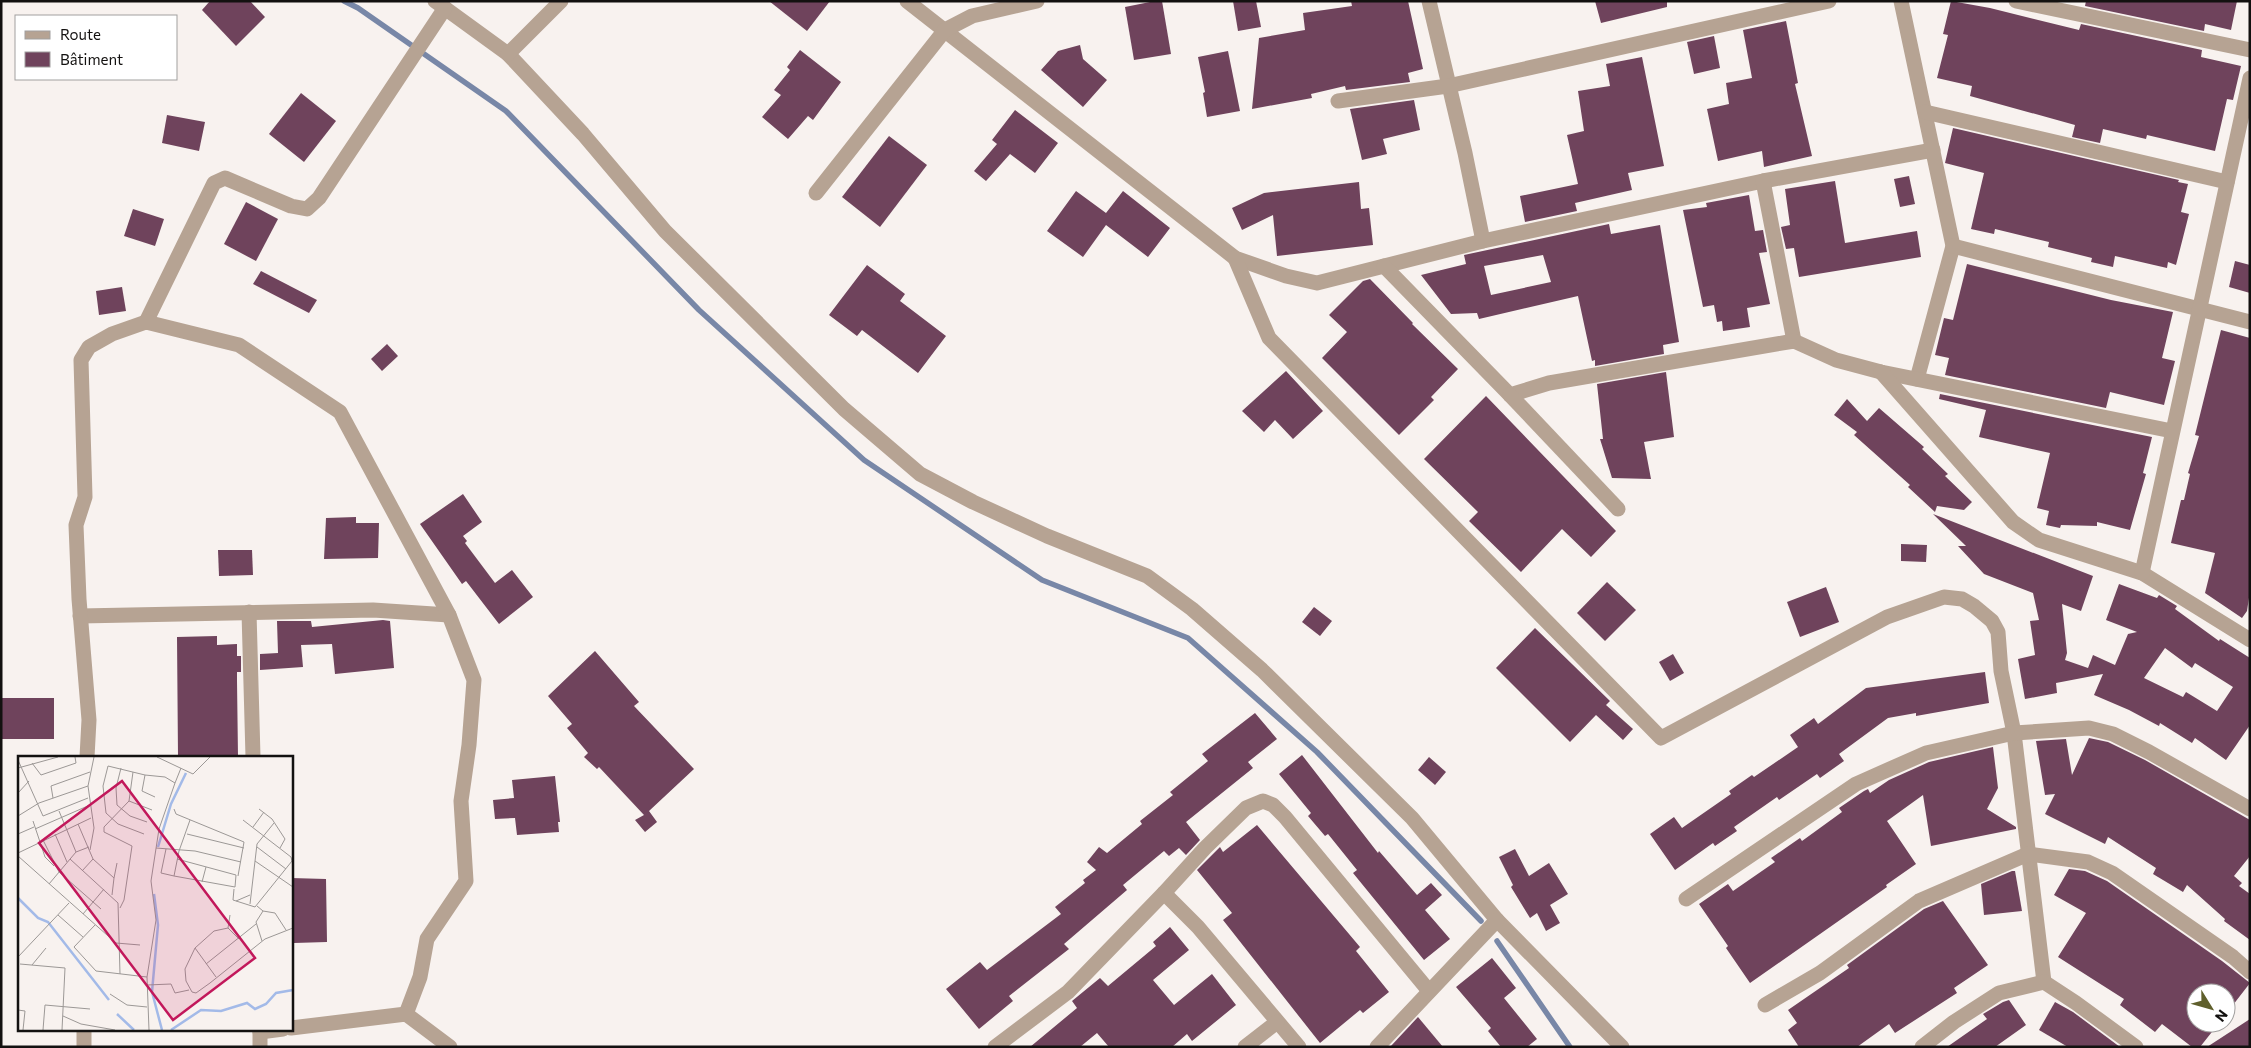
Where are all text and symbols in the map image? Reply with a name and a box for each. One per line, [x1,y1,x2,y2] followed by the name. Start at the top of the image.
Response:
[15,15,178,80] legend
[60,25,101,43] text: Route
[60,50,123,68] text: Bâtiment
[18,756,292,1030] inset map
[2186,983,2236,1033] north arrow
[2212,1007,2232,1025] text: N

